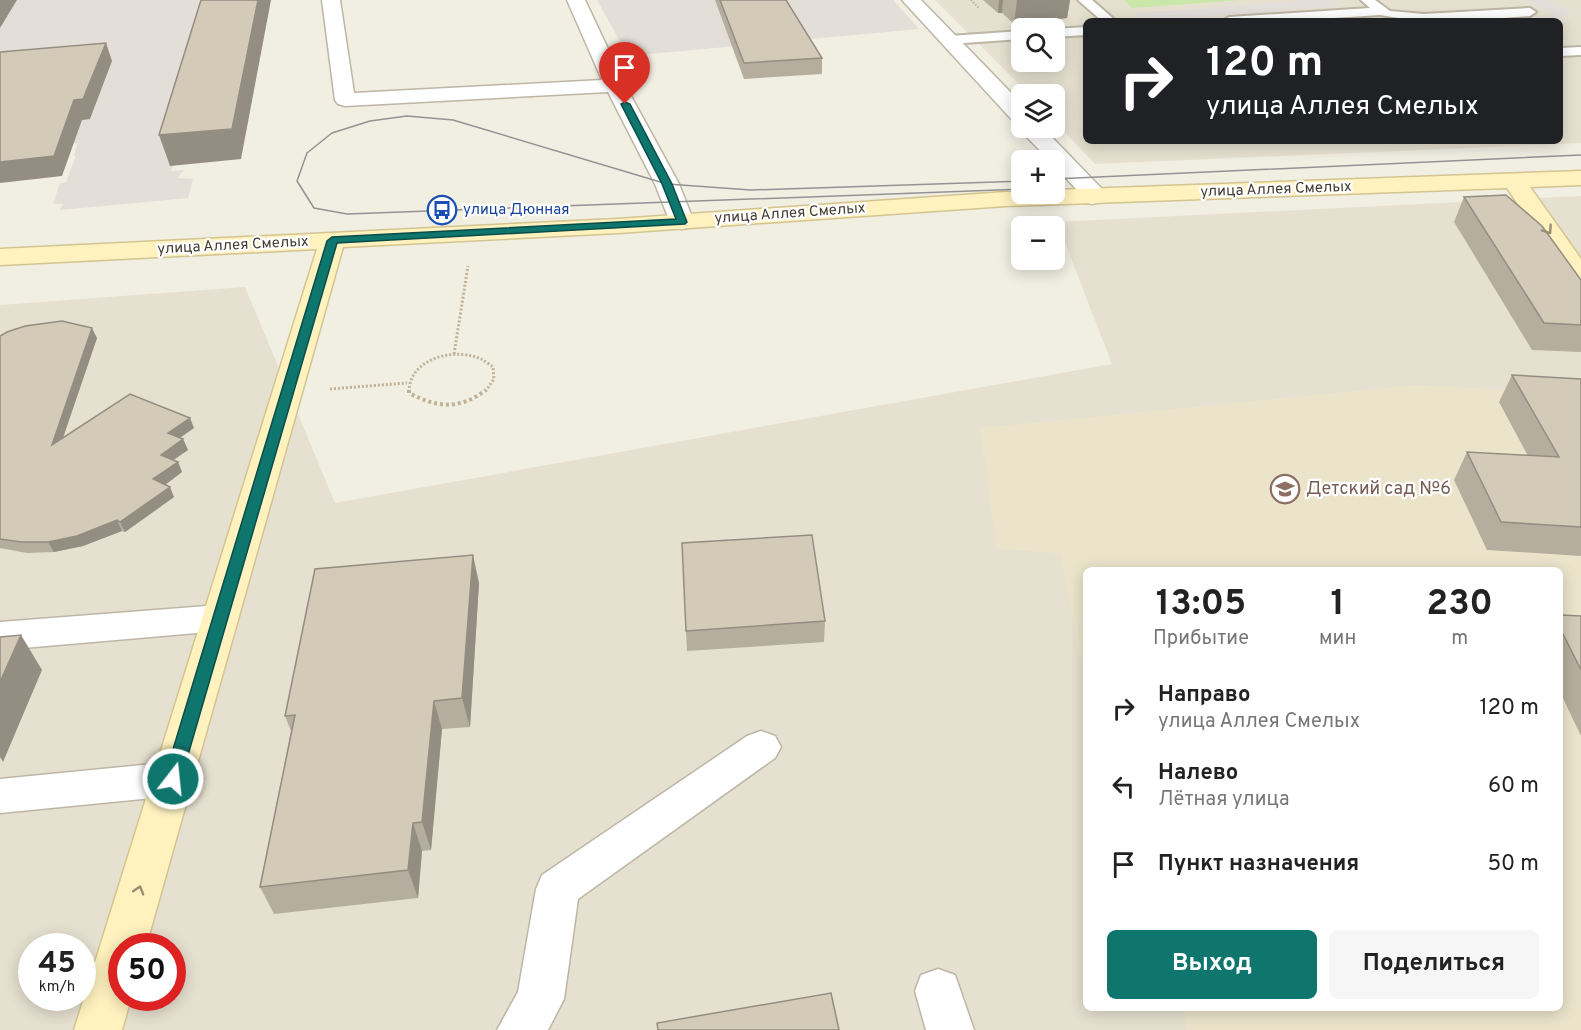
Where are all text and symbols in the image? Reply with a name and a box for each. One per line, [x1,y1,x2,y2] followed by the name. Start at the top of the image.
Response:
[1011,18,1065,270] map controls
[1011,18,1065,72] button: search
[1206,38,1323,91] text: 120 m
[599,42,650,104] pin
[1107,42,1185,120] icon: right
[608,51,641,84] icon: arrive
[1011,84,1065,138] button: layers
[1206,90,1479,124] text: улица Аллея Смелых
[1011,150,1065,204] button: +
[1200,178,1352,202] street label: улица Аллея Смелых
[426,194,458,226] bus stop icon: улица Дюнная
[714,199,866,229] street label: улица Аллея Смелых
[463,201,570,220] place label: улица Дюнная
[1011,216,1065,270] button: −
[1541,223,1552,234] one-way arrow
[157,233,309,259] street label: улица Аллея Смелых
[1269,473,1301,505] school or university icon: Детский сад №6
[1306,478,1451,501] place label: Детский сад №6
[1156,582,1246,628] text: 13:05
[1330,582,1345,628] text: 1
[1426,582,1493,628] text: 230
[1153,626,1249,652] text: Прибытие
[1319,626,1356,652] text: мин
[1451,626,1468,652] text: m
[1158,682,1250,709] text: Направо
[1107,692,1140,725] icon: right
[1479,695,1539,722] text: 120 m
[1158,709,1360,735] text: улица Аллея Смелых
[141,747,205,811] position arrow
[1158,760,1238,787] text: Налево
[1107,770,1140,803] icon: left
[1488,773,1539,800] text: 60 m
[1158,787,1290,813] text: Лётная улица
[1107,848,1140,881] icon: arrive
[1158,851,1359,878] text: Пункт назначения
[1487,851,1539,878] text: 50 m
[132,886,144,896] one-way arrow
[1107,930,1317,999] button: Выход
[1329,930,1539,999] button: Поделиться
[108,933,186,1011] speed limit sign: 50
[38,946,76,983] text: 45
[39,978,75,997] text: km/h

